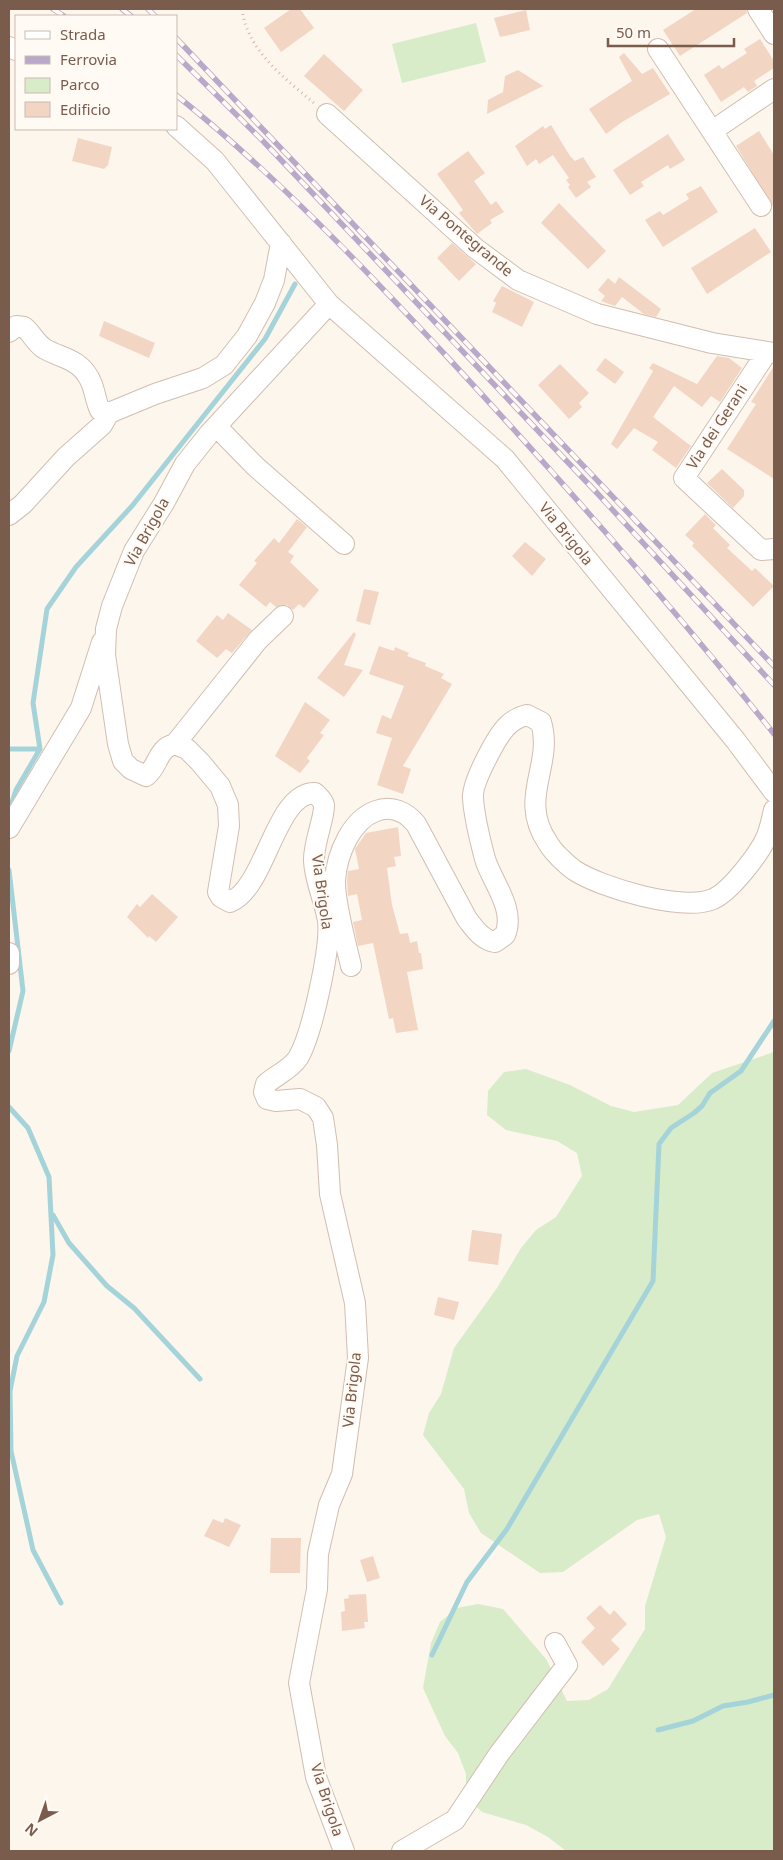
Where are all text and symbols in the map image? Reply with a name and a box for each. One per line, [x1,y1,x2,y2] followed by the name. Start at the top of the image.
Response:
[15,15,178,130] legend
[608,15,734,47] scale bar
[616,22,651,42] text: 50 m
[60,24,106,44] text: Strada
[60,49,117,69] text: Ferrovia
[60,74,100,94] text: Parco
[60,99,111,119] text: Edificio
[415,190,518,280] street label: Via Pontegrande
[681,380,751,473] street label: Via dei Gerani
[119,494,173,569] street label: Via Brigola
[535,498,598,569] street label: Via Brigola
[308,853,338,931] street label: Via Brigola
[337,1351,365,1429] street label: Via Brigola
[307,1761,349,1839] street label: Via Brigola
[15,1795,65,1845] north arrow
[21,1819,42,1841] text: N

